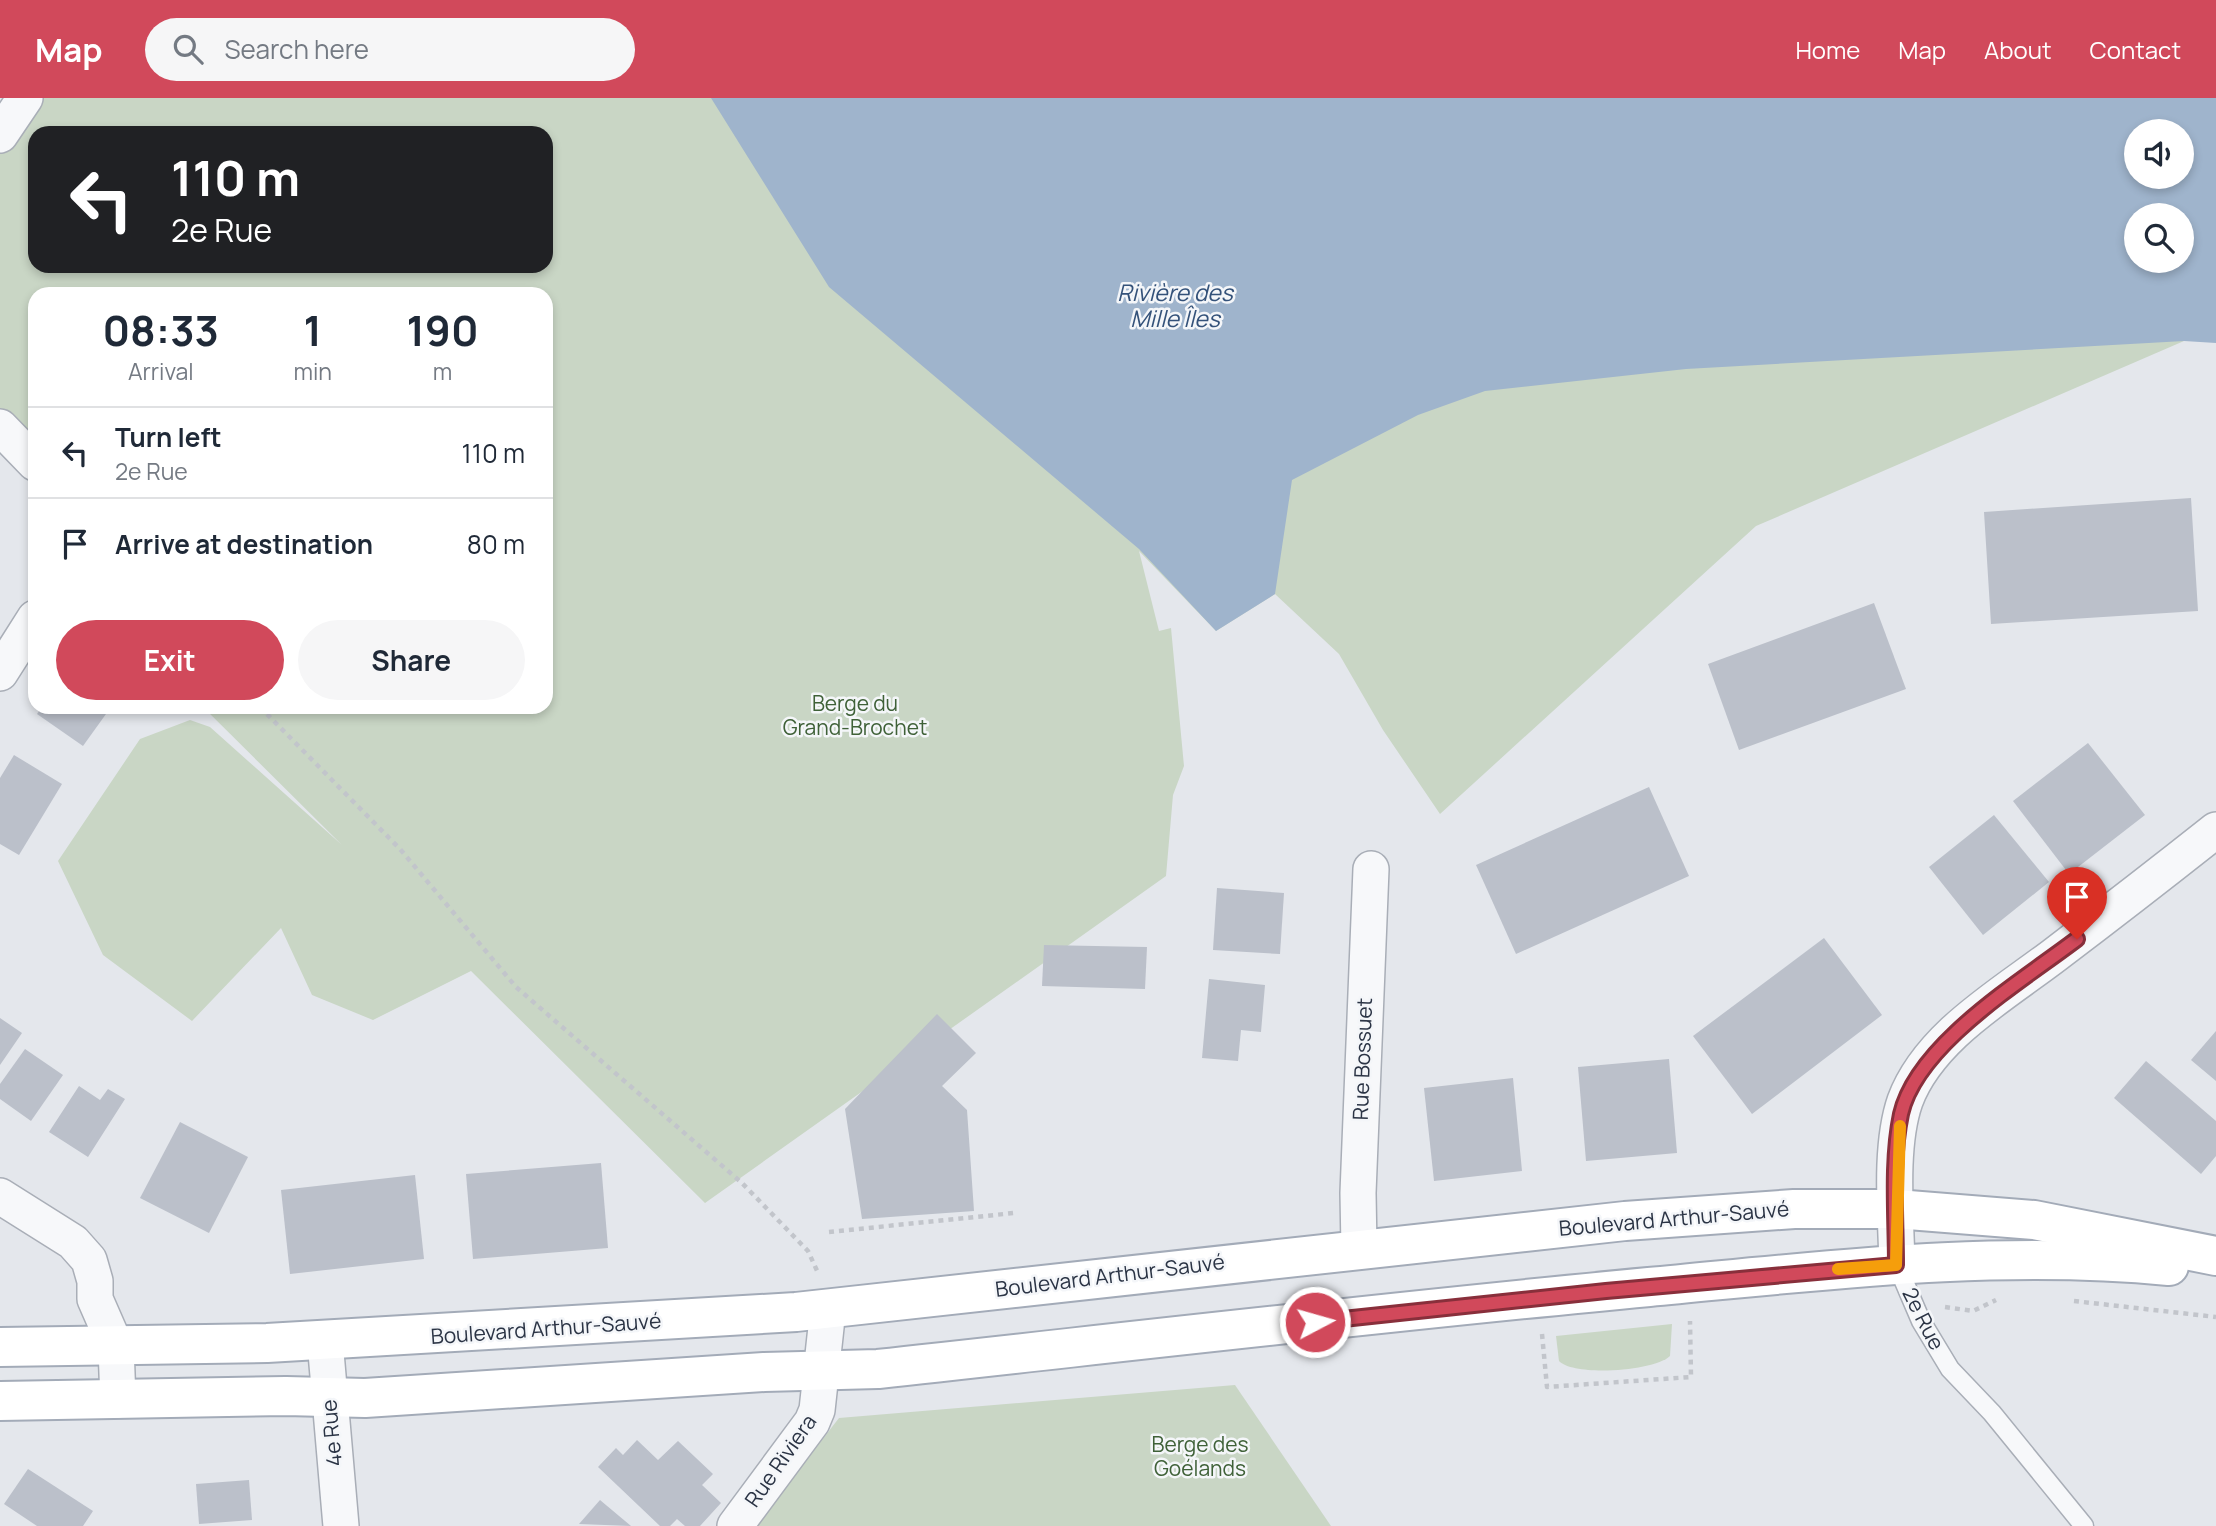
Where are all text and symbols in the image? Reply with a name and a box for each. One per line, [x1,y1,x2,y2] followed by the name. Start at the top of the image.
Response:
[145,18,635,81] search box
[35,27,103,72] text: Map
[169,30,207,68] icon: search
[225,31,369,67] text: Search here
[1795,33,1860,66] text: Home
[1898,33,1946,66] text: Map
[1984,33,2052,66] text: About
[2090,33,2181,66] text: Contact
[2124,119,2194,273] map controls
[2124,119,2194,189] button: sound
[171,144,300,211] text: 110 m
[56,154,147,245] icon: left
[2124,203,2194,273] button: search
[171,208,272,252] text: 2e Rue
[1117,276,1235,334] water label: Rivière des Mille Îles
[102,301,219,359] text: 08:33
[304,301,322,359] text: 1
[406,301,479,359] text: 190
[128,355,194,387] text: Arrival
[293,355,332,387] text: min
[433,355,452,387] text: m
[115,419,222,455] text: Turn left
[56,434,94,472] icon: left
[462,435,525,471] text: 110 m
[115,455,188,487] text: 2e Rue
[56,525,94,563] icon: arrive
[115,526,373,562] text: Arrive at destination
[467,526,525,562] text: 80 m
[56,620,284,700] button: Exit
[298,620,525,700] button: Share
[783,689,927,741] park label: Berge du Grand-Brochet
[2047,867,2107,939] pin
[2058,878,2096,916] icon: arrive
[1346,997,1378,1121] street label: Rue Bossuet
[1558,1194,1790,1242] street label: Boulevard Arthur-Sauvé
[994,1247,1226,1303] street label: Boulevard Arthur-Sauvé
[1896,1283,1951,1354] street label: 2e Rue
[1278,1285,1352,1359] position arrow
[430,1306,662,1350] street label: Boulevard Arthur-Sauvé
[314,1399,348,1468] street label: 4e Rue
[738,1409,822,1512] street label: Rue Riviera
[1152,1430,1248,1482] park label: Berge des Goélands

